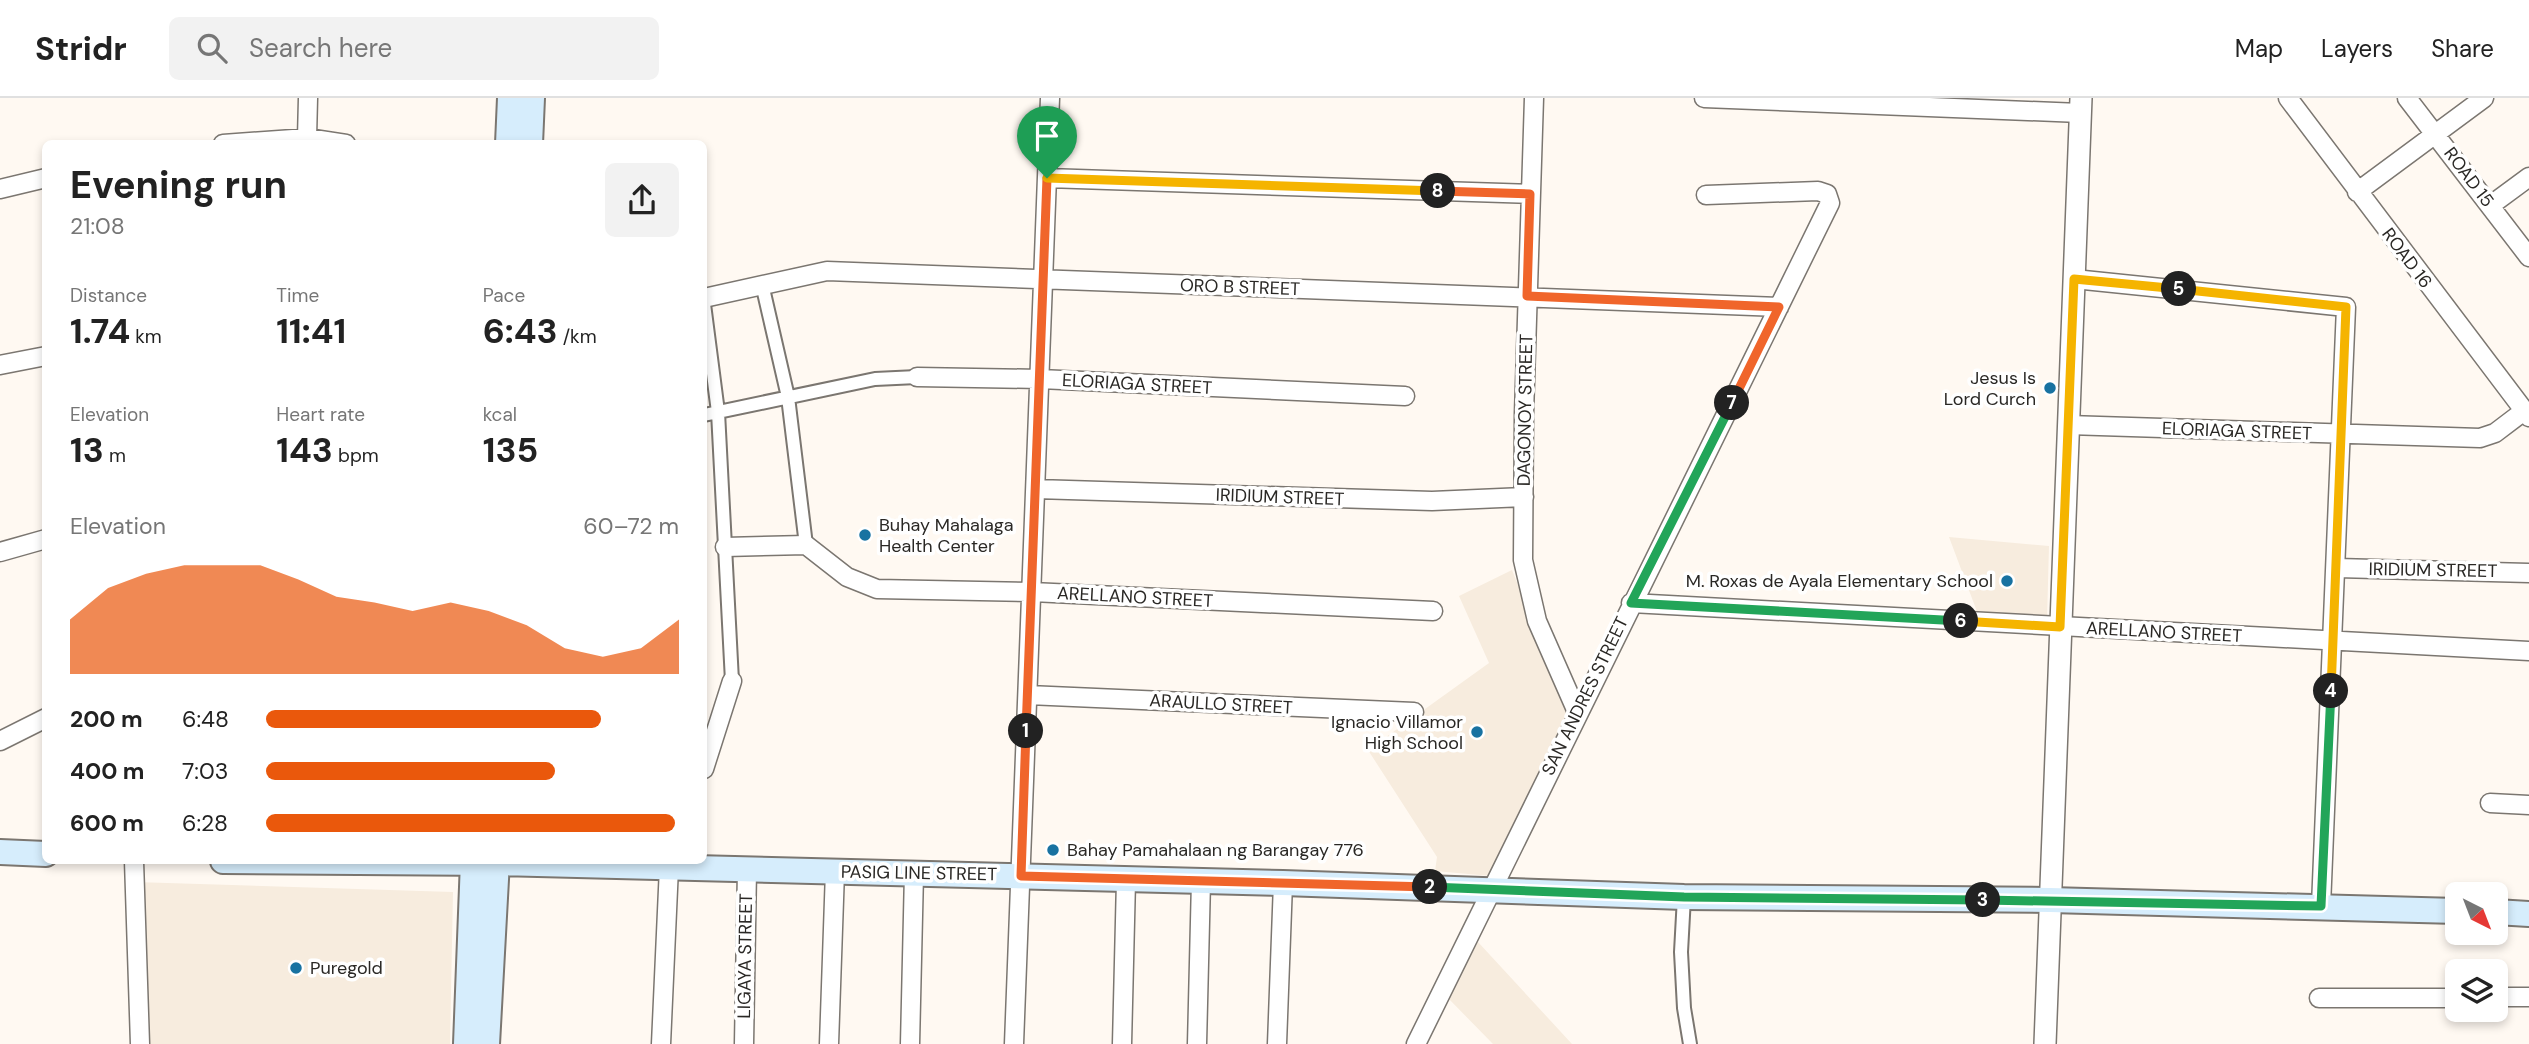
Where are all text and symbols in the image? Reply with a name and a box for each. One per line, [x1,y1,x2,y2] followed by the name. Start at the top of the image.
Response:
[169,17,659,80] search box
[35,27,127,70] text: Stridr
[193,29,231,67] icon: search
[249,31,392,65] text: Search here
[2235,33,2283,64] text: Map
[2321,33,2393,64] text: Layers
[2431,33,2494,64] text: Share
[1017,106,1077,178] pin
[1028,117,1066,155] icon: arrive
[2439,142,2499,212] street label: ROAD 15
[70,160,287,210] text: Evening run
[605,163,679,237] button: share
[1420,174,1456,208] pin: 8
[1431,178,1444,203] text: 8
[70,211,125,241] text: 21:08
[2376,223,2438,293] street label: ROAD 16
[2162,272,2196,306] pin: 5
[1179,273,1301,301] street label: ORO B STREET
[2173,276,2184,301] text: 5
[70,283,147,308] text: Distance
[276,283,319,308] text: Time
[483,283,525,308] text: Pace
[70,308,130,354] text: 1.74
[276,308,346,354] text: 11:41
[483,308,558,354] text: 6:43
[130,324,162,349] text: km
[558,324,597,349] text: /km
[1512,334,1538,486] street label: DAGONOY STREET
[1944,366,2036,411] place label: Jesus Is Lord Curch
[1061,368,1213,400] street label: ELORIAGA STREET
[2042,380,2058,396] marker: Jesus Is Lord Curch
[1714,386,1750,420] pin: 7
[1726,390,1737,415] text: 7
[70,402,149,427] text: Elevation
[276,402,365,427] text: Heart rate
[483,402,517,427] text: kcal
[2161,416,2313,446] street label: ELORIAGA STREET
[70,427,104,473] text: 13
[276,427,333,473] text: 143
[483,427,538,473] text: 135
[104,443,126,468] text: m
[333,443,379,468] text: bpm
[1215,483,1345,511] street label: IRIDIUM STREET
[70,511,166,541] text: Elevation
[583,511,679,541] text: 60–72 m
[879,513,1014,558] place label: Buhay Mahalaga Health Center
[857,527,873,543] marker: Buhay Mahalaga Health Center
[2368,557,2498,583] street label: IRIDIUM STREET
[1686,569,1993,593] place label: M. Roxas de Ayala Elementary School
[1999,573,2015,589] marker: M. Roxas de Ayala Elementary School
[1056,581,1214,613] street label: ARELLANO STREET
[1944,603,1979,638] pin: 6
[1954,608,1967,633] text: 6
[1536,613,1634,779] street label: SAN ANDRES STREET
[2085,616,2243,648] street label: ARELLANO STREET
[2314,674,2348,708] pin: 4
[2324,678,2337,703] text: 4
[1149,688,1293,720] street label: ARAULLO STREET
[70,704,143,734] text: 200 m
[182,704,229,734] text: 6:48
[1331,710,1463,755] place label: Ignacio Villamor High School
[1009,714,1044,748] pin: 1
[1022,718,1029,743] text: 1
[1469,724,1485,740] marker: Ignacio Villamor High School
[70,756,144,786] text: 400 m
[182,756,228,786] text: 7:03
[70,808,144,838] text: 600 m
[182,808,228,838] text: 6:28
[1067,838,1364,862] place label: Bahay Pamahalaan ng Barangay 776
[1045,842,1061,858] marker: Bahay Pamahalaan ng Barangay 776
[841,860,997,886] street label: PASIG LINE STREET
[1412,870,1448,904] pin: 2
[1424,874,1435,899] text: 2
[1966,882,2000,918] pin: 3
[2445,882,2508,945] north arrow
[2445,882,2508,1022] map controls
[1977,887,1988,912] text: 3
[732,893,758,1019] street label: LIGAYA STREET
[310,956,383,980] place label: Puregold
[2445,959,2508,1022] button: layers
[288,960,304,976] marker: Puregold

